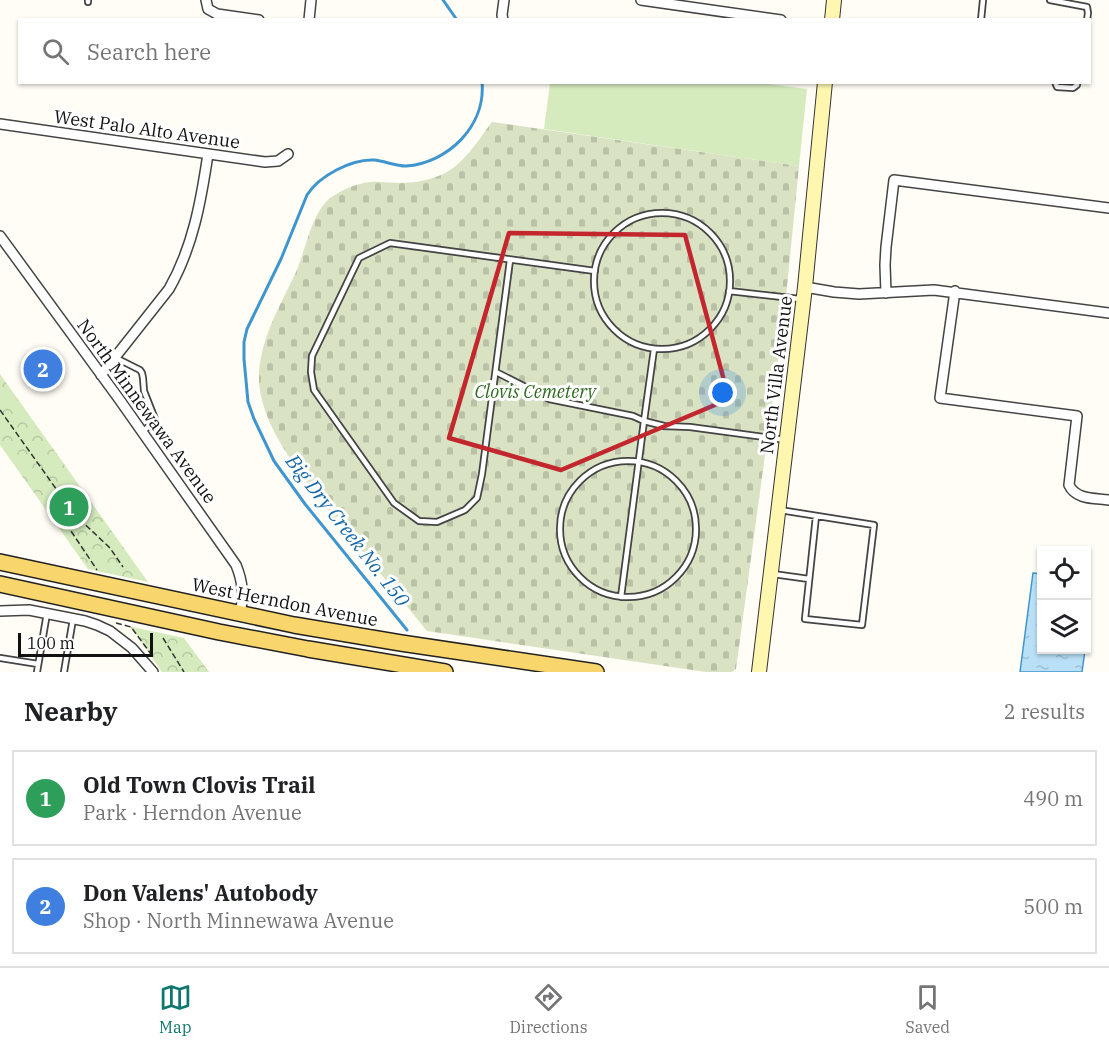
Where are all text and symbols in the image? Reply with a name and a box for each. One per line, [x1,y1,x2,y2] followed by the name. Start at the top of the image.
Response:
[18,18,1091,84] search box
[39,35,72,68] icon: search
[87,37,211,66] text: Search here
[53,105,241,153] street label: West Palo Alto Avenue
[755,295,797,455] street label: North Villa Avenue
[72,314,222,508] street label: North Minnewawa Avenue
[24,346,63,392] pin: 2
[708,378,737,407] your location
[474,380,597,403] park label: Clovis Cemetery
[279,447,416,612] water label: Big Dry Creek No. 150
[50,484,88,530] pin: 1
[1037,546,1091,654] map controls
[1037,546,1091,600] button: locate
[190,573,380,631] street label: West Herndon Avenue
[1037,600,1091,654] button: layers
[18,630,153,658] scale bar
[27,633,75,653] text: 100 m
[24,694,118,728] text: Nearby
[1004,698,1085,725] text: 2 results
[83,770,315,799] text: Old Town Clovis Trail
[40,785,52,812] text: 1
[1023,785,1083,812] text: 490 m
[83,799,302,826] text: Park · Herndon Avenue
[83,878,318,907] text: Don Valens' Autobody
[40,893,52,920] text: 2
[1023,893,1083,920] text: 500 m
[83,907,394,934] text: Shop · North Minnewawa Avenue
[159,981,192,1037] tab: Map
[510,981,588,1037] tab: Directions
[905,981,950,1037] tab: Saved

